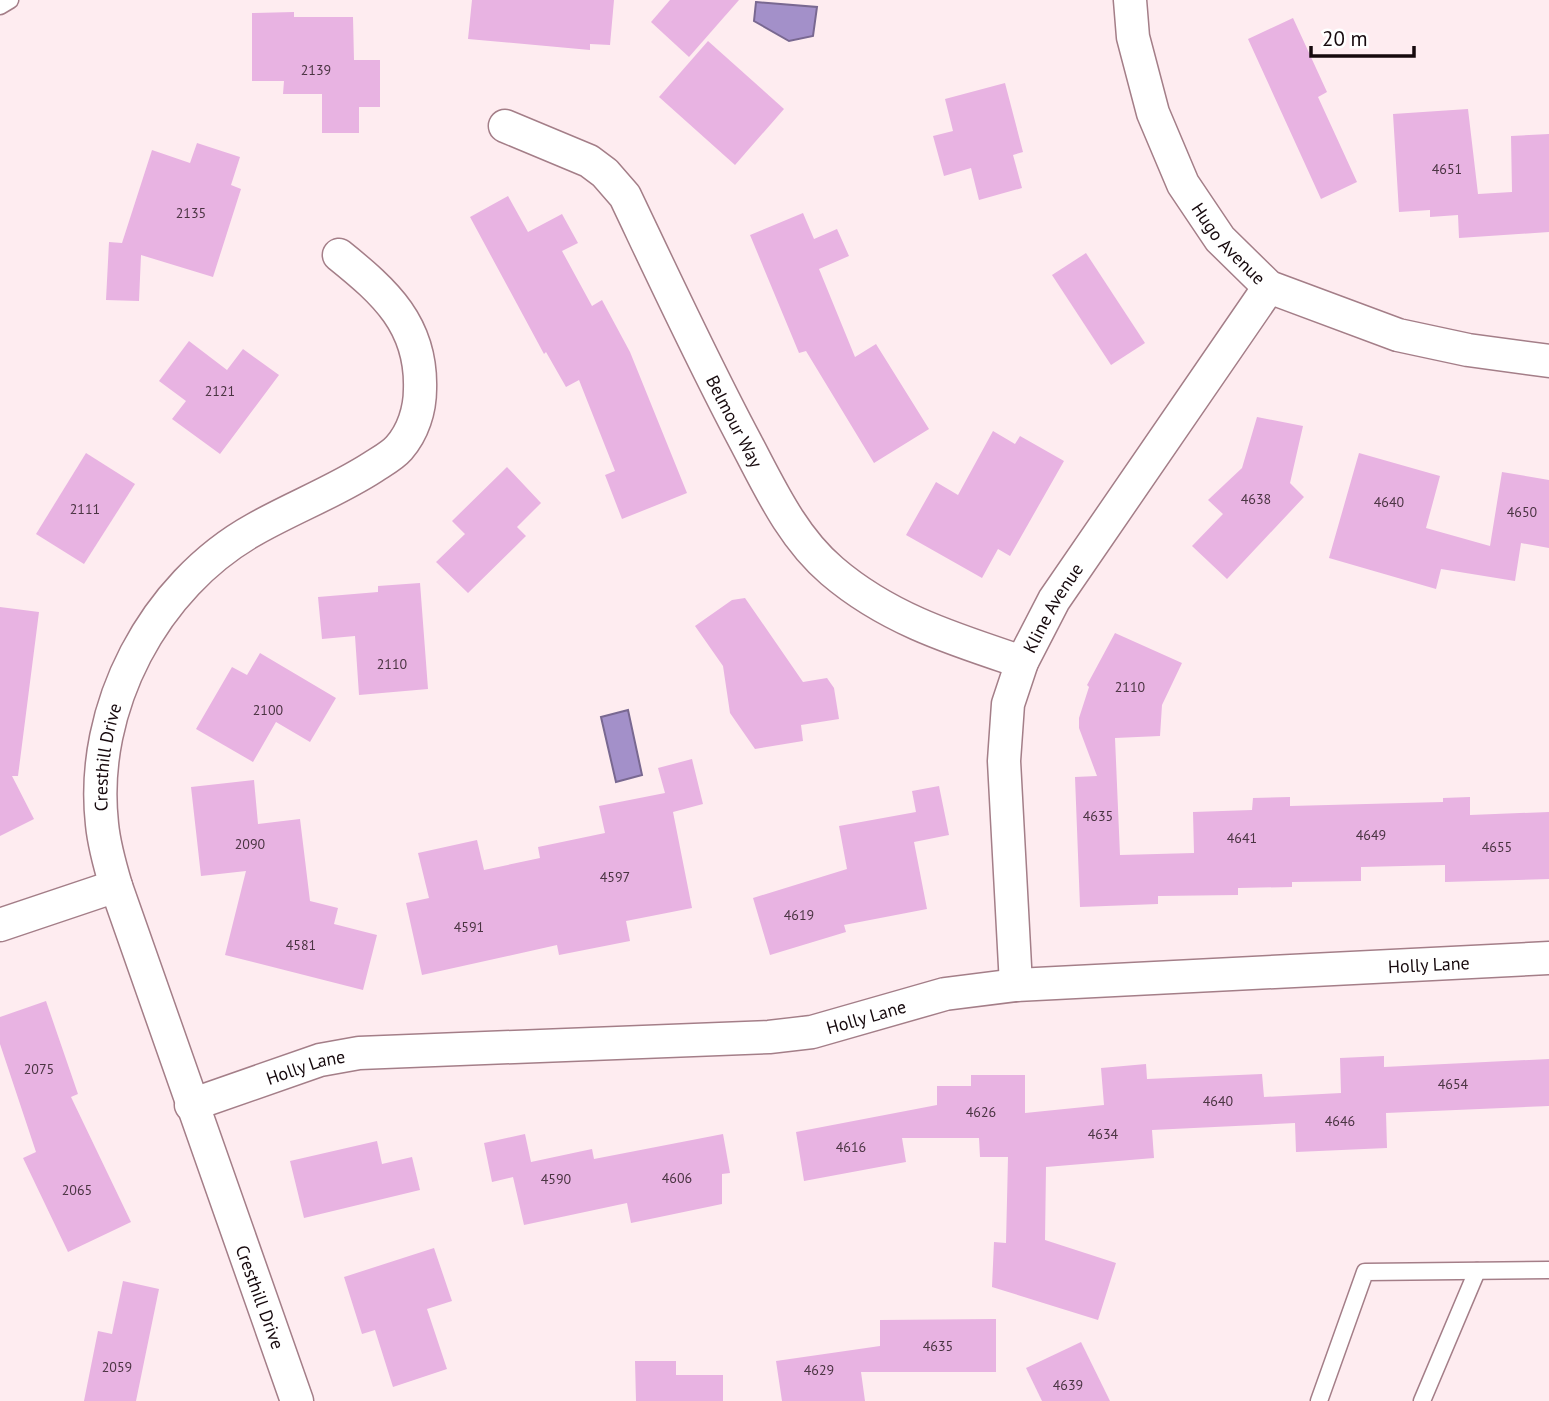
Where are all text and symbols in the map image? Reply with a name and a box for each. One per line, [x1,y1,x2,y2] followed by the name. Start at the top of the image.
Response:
[1311,14,1414,58] scale bar
[1322,25,1368,52] text: 20 m
[301,61,331,79] house number: 2139
[1432,160,1462,178] house number: 4651
[1187,198,1271,289] street label: Hugo Avenue
[176,204,206,222] house number: 2135
[701,371,769,472] street label: Belmour Way
[205,382,235,400] house number: 2121
[1241,490,1271,508] house number: 4638
[1374,493,1405,511] house number: 4640
[70,500,100,518] house number: 2111
[1507,503,1538,521] house number: 4650
[1017,558,1088,657] street label: Kline Avenue
[377,655,408,673] house number: 2110
[1115,678,1146,696] house number: 2110
[89,700,126,812] street label: Cresthill Drive
[253,701,284,719] house number: 2100
[1083,807,1113,825] house number: 4635
[1356,826,1386,844] house number: 4649
[1227,829,1257,847] house number: 4641
[235,835,266,853] house number: 2090
[1482,838,1512,856] house number: 4655
[600,868,630,886] house number: 4597
[784,906,814,924] house number: 4619
[454,918,484,936] house number: 4591
[286,936,316,954] house number: 4581
[1387,951,1470,978] street label: Holly Lane
[824,994,908,1039] street label: Holly Lane
[263,1044,347,1089] street label: Holly Lane
[24,1060,54,1078] house number: 2075
[1438,1075,1469,1093] house number: 4654
[1203,1092,1234,1110] house number: 4640
[966,1103,996,1121] house number: 4626
[1325,1112,1355,1130] house number: 4646
[1088,1125,1119,1143] house number: 4634
[836,1138,866,1156] house number: 4616
[662,1169,692,1187] house number: 4606
[541,1170,572,1188] house number: 4590
[62,1181,92,1199] house number: 2065
[231,1242,289,1352] street label: Cresthill Drive
[923,1337,953,1355] house number: 4635
[102,1358,132,1376] house number: 2059
[804,1361,834,1379] house number: 4629
[1053,1376,1083,1394] house number: 4639

